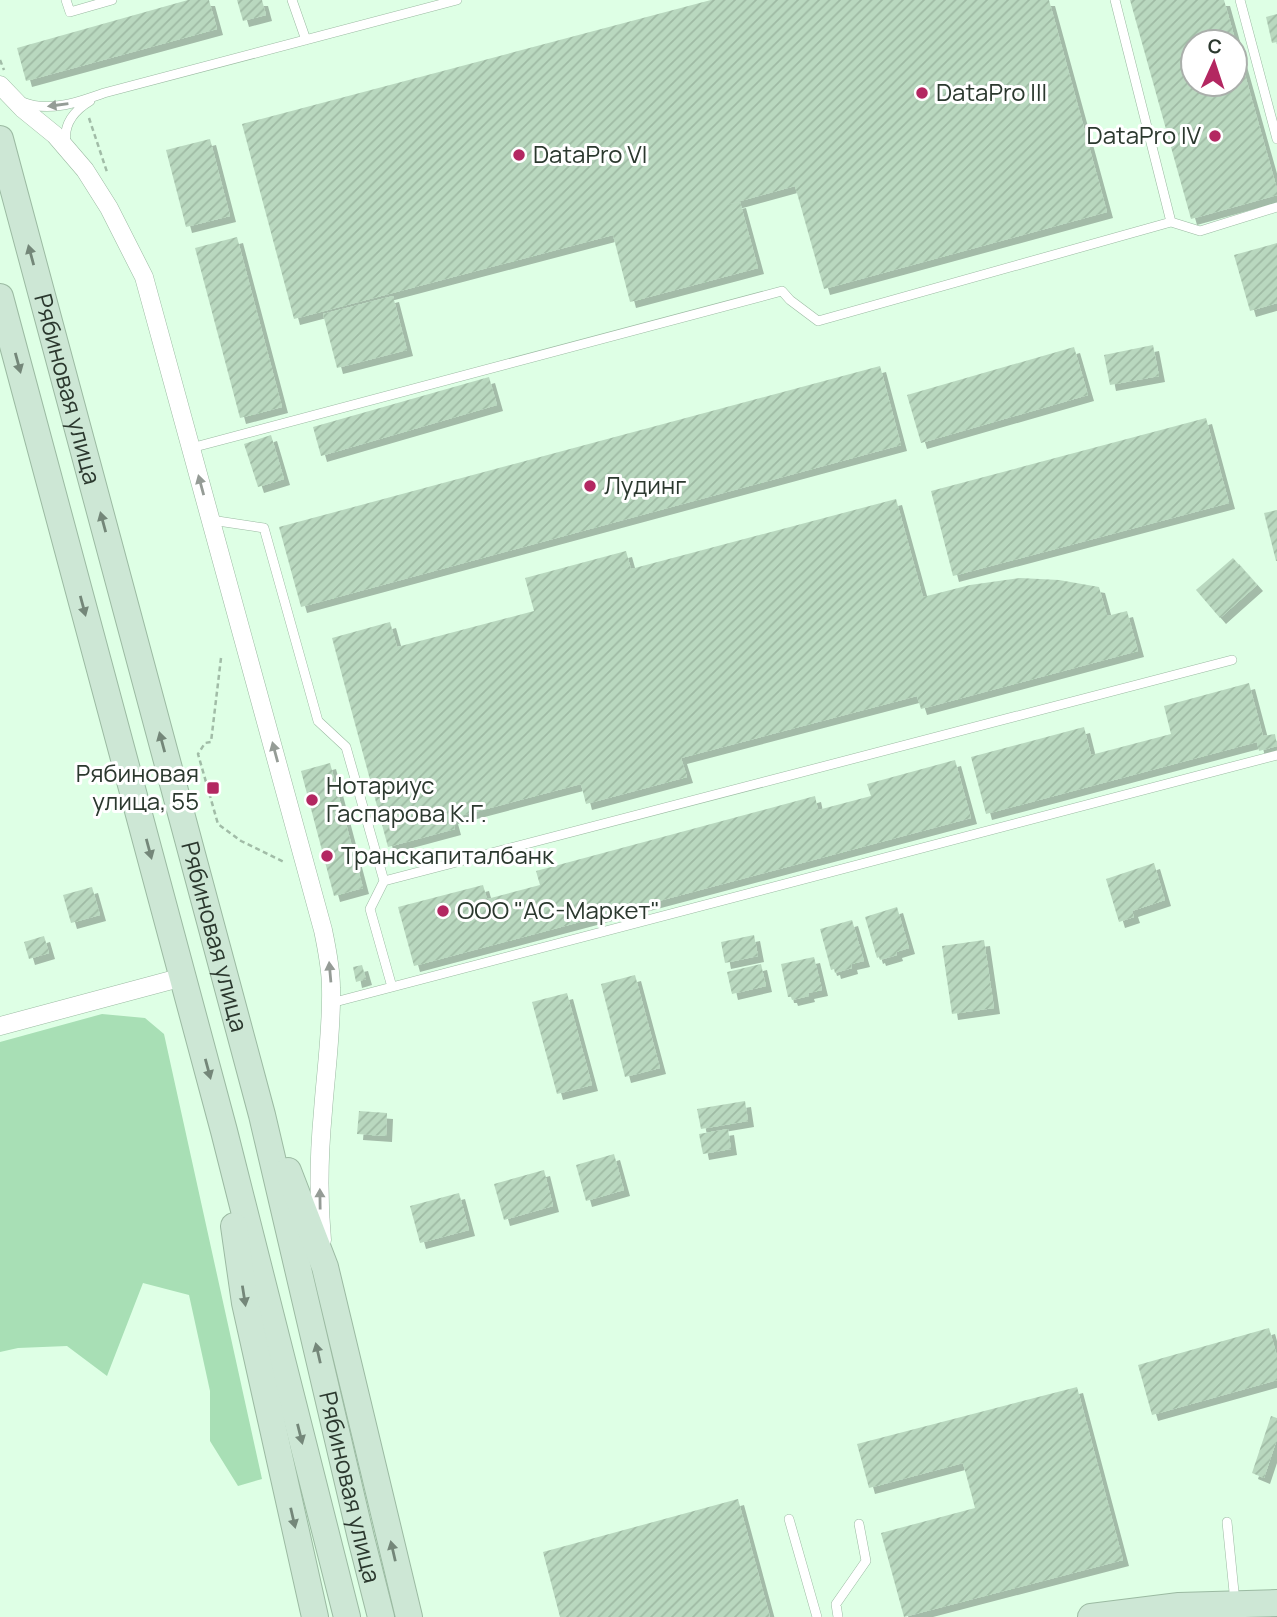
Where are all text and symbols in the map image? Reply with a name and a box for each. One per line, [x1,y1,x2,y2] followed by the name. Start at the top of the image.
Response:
[1179,28,1249,98] north arrow
[1207,33,1223,59] text: С
[936,75,1047,108] place label: DataPro III
[914,85,930,101] marker: DataPro III
[47,100,69,111] one-way arrow
[1087,118,1202,151] place label: DataPro IV
[1207,128,1223,144] marker: DataPro IV
[533,137,647,170] place label: DataPro VI
[511,147,527,163] marker: DataPro VI
[25,244,36,266] one-way arrow
[27,290,110,488] street label: Рябиновая улица
[13,352,24,374] one-way arrow
[604,468,686,501] place label: Лудинг
[196,475,206,496] one-way arrow
[582,478,598,494] marker: Лудинг
[97,511,108,533] one-way arrow
[78,595,89,617] one-way arrow
[156,731,167,753] one-way arrow
[269,741,280,763] one-way arrow
[76,756,199,817] place label: Рябиновая улица, 55
[326,768,487,829] place label: Нотариус Гаспарова К.Г.
[205,780,221,796] marker: Рябиновая улица, 55
[304,792,320,808] marker: Нотариус Гаспарова К.Г.
[174,837,257,1035] street label: Рябиновая улица
[341,838,555,871] place label: Транскапиталбанк
[144,839,155,861] one-way arrow
[319,848,335,864] marker: Транскапиталбанк
[457,893,660,926] place label: ООО "АС-Маркет"
[435,903,451,919] marker: ООО "АС-Маркет"
[324,961,335,983] one-way arrow
[203,1058,214,1080] one-way arrow
[314,1188,326,1210] one-way arrow
[239,1285,250,1307] one-way arrow
[312,1342,323,1364] one-way arrow
[312,1388,390,1586] street label: Рябиновая улица
[295,1424,306,1446] one-way arrow
[288,1507,299,1529] one-way arrow
[388,1539,399,1561] one-way arrow

